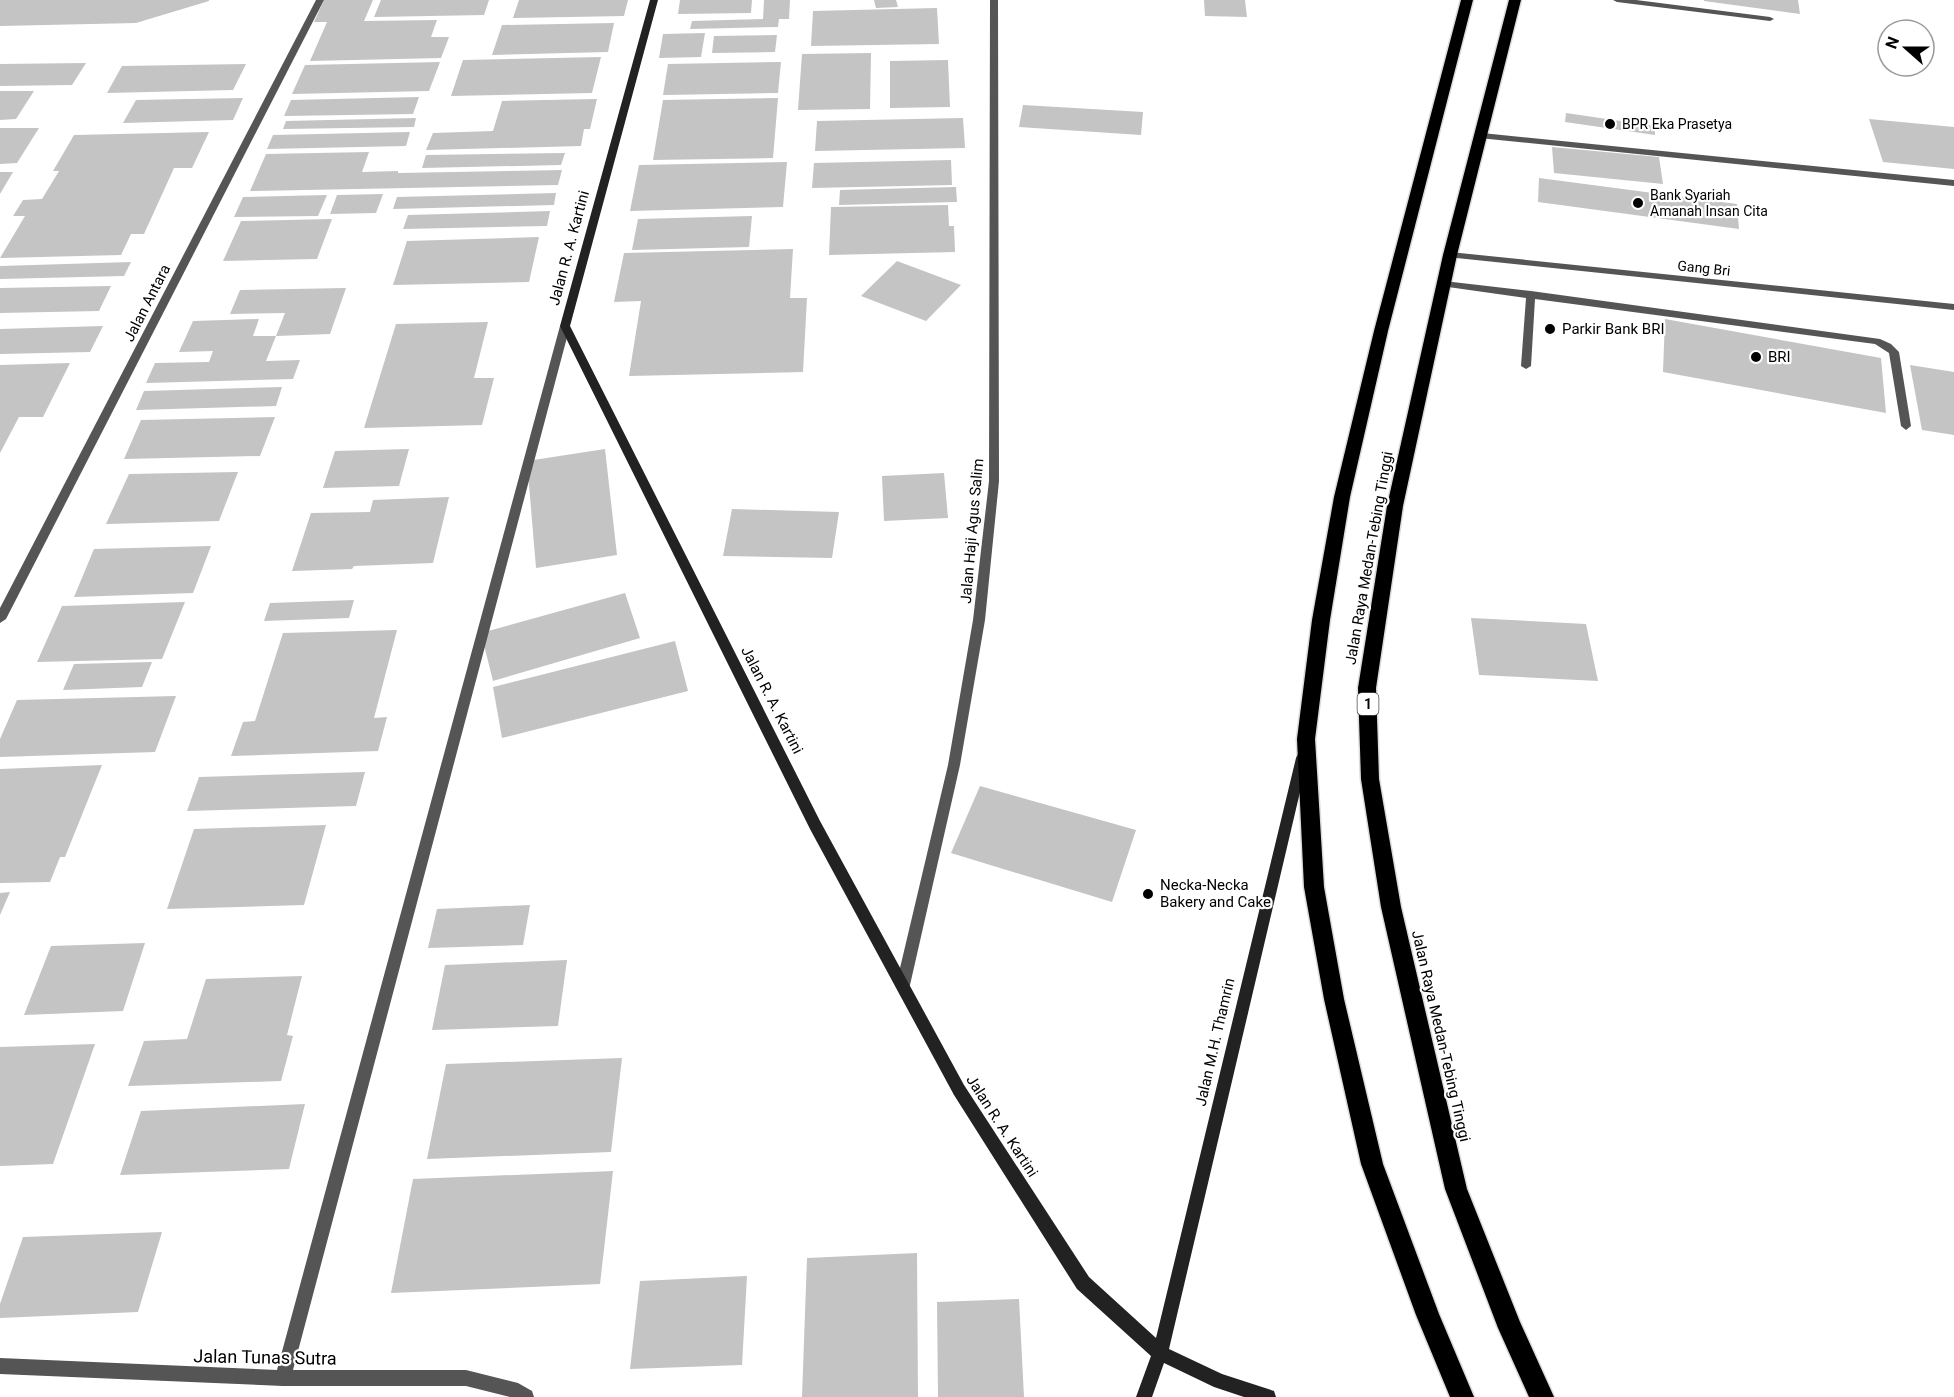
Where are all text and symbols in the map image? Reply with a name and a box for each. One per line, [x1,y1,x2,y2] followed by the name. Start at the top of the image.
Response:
[1876,18,1936,78] north arrow
[1882,34,1903,51] text: N
[1622,116,1732,132] place label: BPR Eka Prasetya
[1603,117,1617,131] marker: BPR Eka Prasetya
[1650,187,1768,219] place label: Bank Syariah Amanah Insan Cita
[545,189,593,307] street label: Jalan R. A. Kartini
[1631,196,1645,210] marker: Bank Syariah Amanah Insan Cita
[1677,257,1731,279] street label: Gang Bri
[120,261,174,345] street label: Jalan Antara
[1562,320,1664,338] place label: Parkir Bank BRI
[1543,322,1557,336] marker: Parkir Bank BRI
[1768,348,1791,366] place label: BRI
[1749,350,1763,364] marker: BRI
[1341,450,1397,666] street label: Jalan Raya Medan-Tebing Tinggi
[957,458,987,604] street label: Jalan Haji Agus Salim
[737,643,807,757] street label: Jalan R. A. Kartini
[1358,693,1378,715] road number: 1
[1160,876,1271,911] place label: Necka-Necka Bakery and Cake
[1141,887,1155,901] marker: Necka-Necka Bakery and Cake
[1408,929,1474,1143] street label: Jalan Raya Medan-Tebing Tinggi
[1192,976,1238,1108] street label: Jalan M.H. Thamrin
[962,1072,1042,1180] street label: Jalan R. A. Kartini
[193,1345,337,1369] street label: Jalan Tunas Sutra

